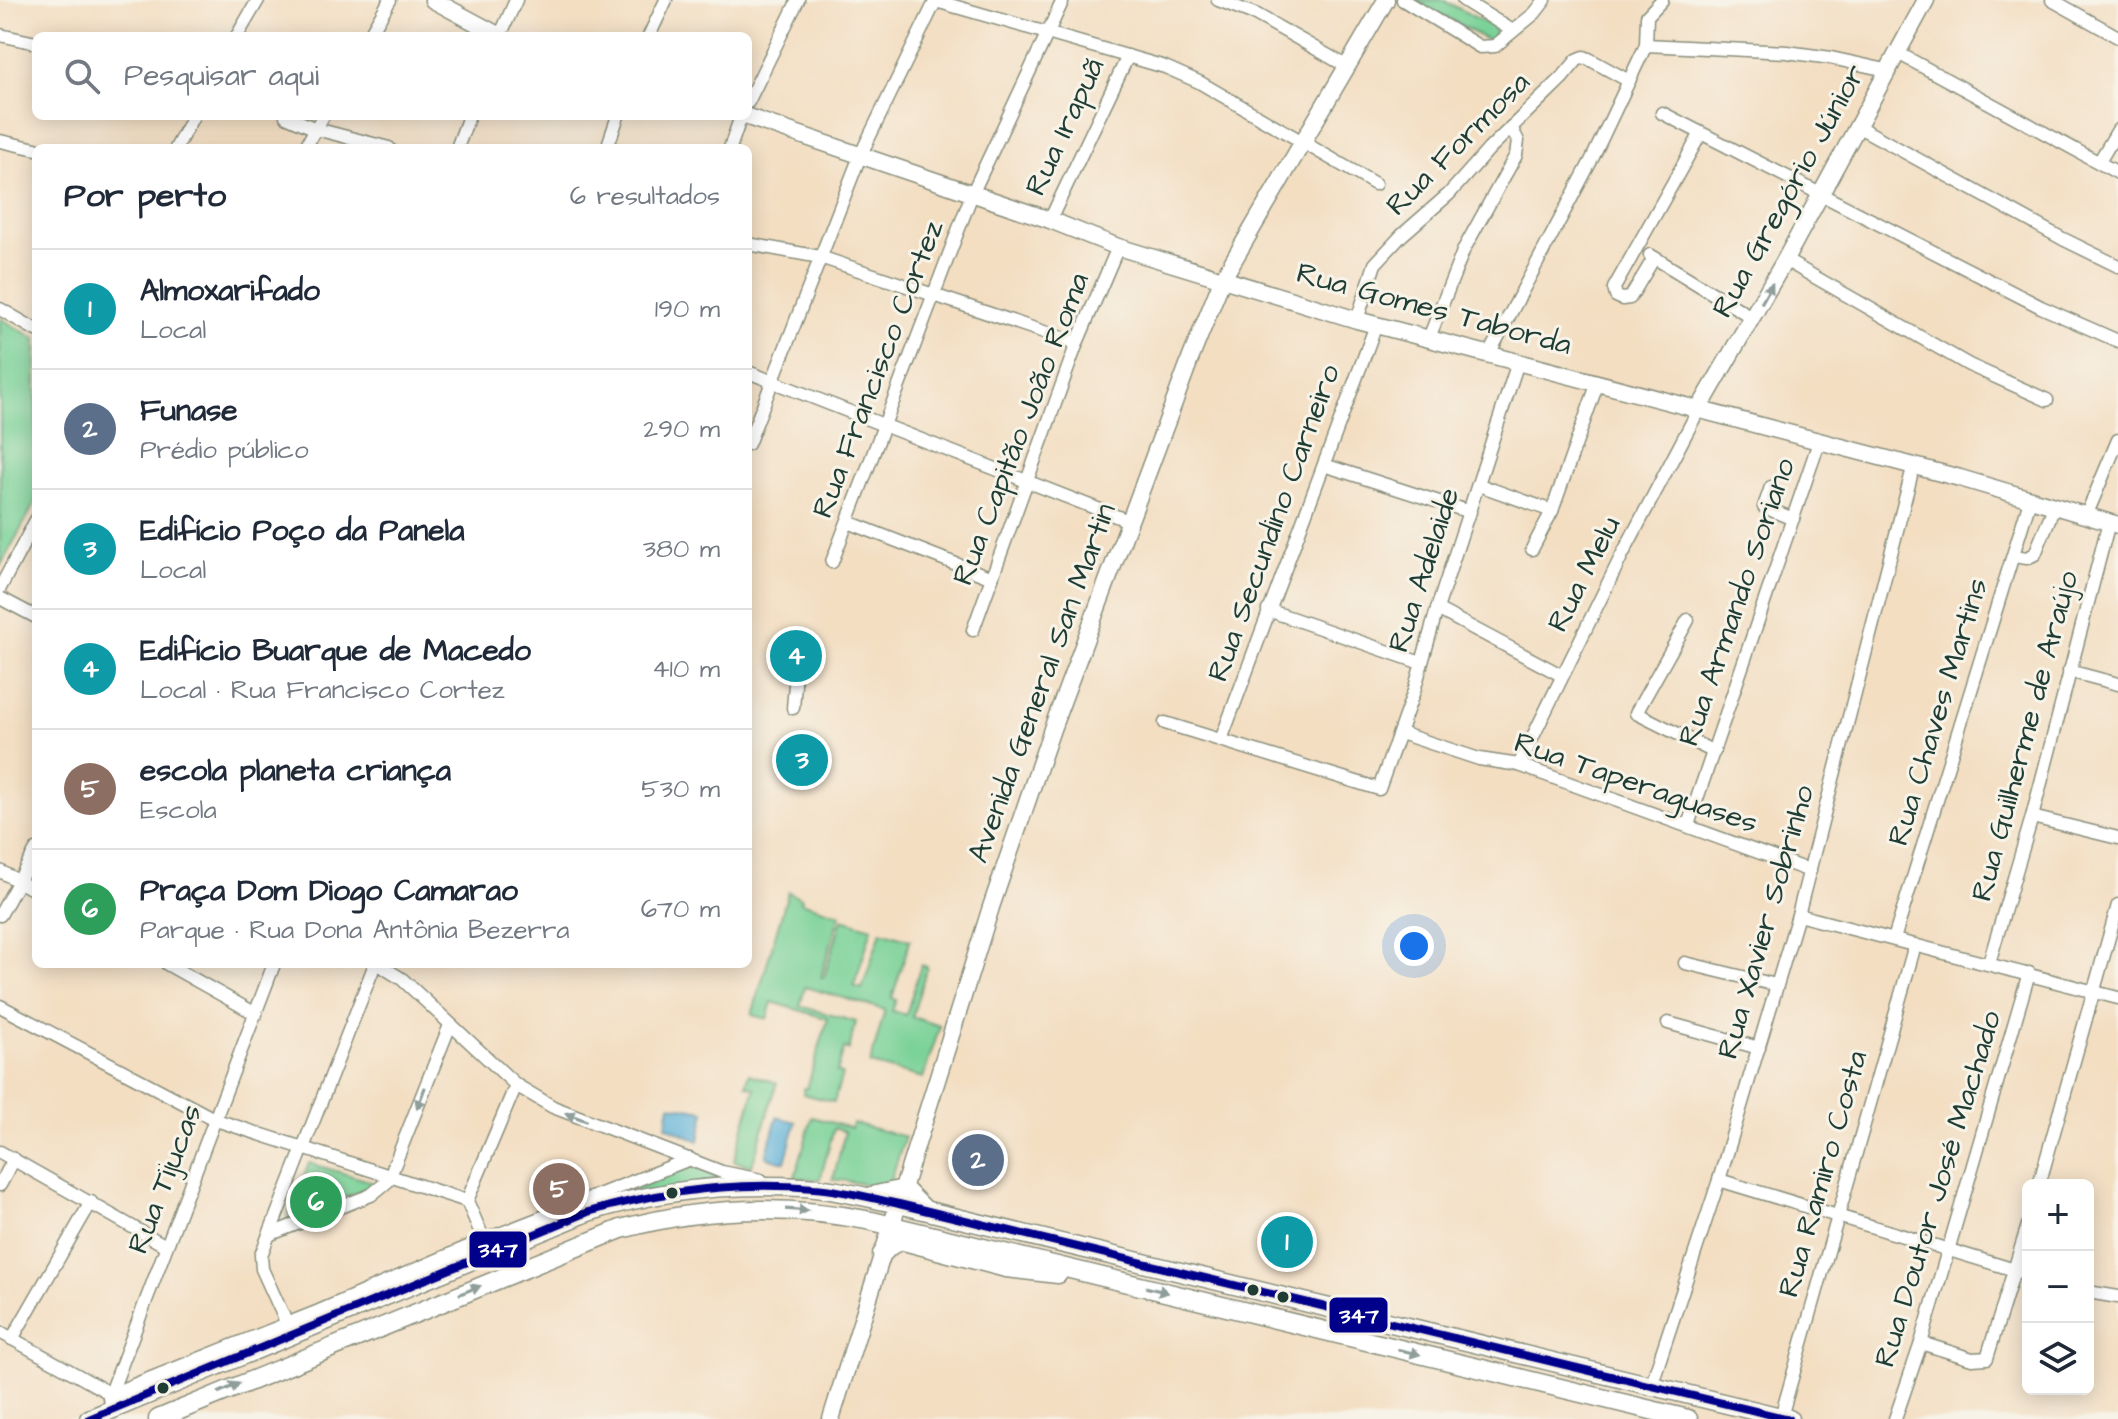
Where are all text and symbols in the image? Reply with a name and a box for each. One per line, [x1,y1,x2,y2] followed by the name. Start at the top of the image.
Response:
[32,32,752,120] search box
[1015,51,1115,203] street label: Rua Irapuã
[60,54,104,98] icon: search
[124,55,319,97] text: Pesquisar aqui
[1702,57,1877,326] street label: Rua Gregório Júnior
[1376,62,1540,226] street label: Rua Formosa
[64,172,226,220] text: Por perto
[570,178,720,214] text: 6 resultados
[802,214,954,524] street label: Rua Francisco Cortez
[1292,252,1576,366] street label: Rua Gomes Taborda
[942,267,1100,591] street label: Rua Capitão João Roma
[140,270,320,312] text: Almoxarifado
[1760,282,1774,304] one-way arrow
[88,291,92,327] text: 1
[655,291,720,327] text: 190 m
[140,312,206,348] text: Local
[1197,358,1351,687] street label: Rua Secundino Carneiro
[140,390,238,432] text: Funase
[83,411,97,447] text: 2
[643,411,720,447] text: 290 m
[140,432,309,468] text: Prédio público
[1668,452,1806,752] street label: Rua Armando Soriano
[1378,482,1470,658] street label: Rua Adelaide
[957,497,1127,869] street label: Avenida General San Martin
[1537,509,1631,639] street label: Rua Melu
[140,510,465,552] text: Edifício Poço da Panela
[83,531,97,567] text: 3
[643,531,720,567] text: 380 m
[140,552,206,588] text: Local
[1961,566,2089,906] street label: Rua Guilherme de Araújo
[1877,573,1999,851] street label: Rua Chaves Martins
[770,626,822,686] pin: 4
[140,630,531,672] text: Edifício Buarque de Macedo
[81,651,99,687] text: 4
[652,651,720,687] text: 410 m
[140,672,505,708] text: Local · Rua Francisco Cortez
[1508,722,1763,845] street label: Rua Taperaguases
[776,730,828,790] pin: 3
[140,750,451,792] text: escola planeta criança
[81,771,99,807] text: 5
[641,771,720,807] text: 530 m
[1707,780,1825,1064] street label: Rua Xavier Sobrinho
[140,792,217,828] text: Escola
[140,870,518,912] text: Praça Dom Diogo Camarao
[82,891,98,927] text: 6
[641,891,720,927] text: 670 m
[140,912,570,948] text: Parque · Rua Dona Antônia Bezerra
[1394,926,1434,966] your location
[1864,1006,2012,1372] street label: Rua Doutor José Machado
[1768,1046,1878,1302] street label: Rua Ramiro Costa
[414,1086,427,1110] one-way arrow
[117,1098,213,1260] street label: Rua Tijucas
[564,1110,588,1123] one-way arrow
[952,1130,1004,1190] pin: 2
[533,1159,585,1219] pin: 5
[290,1172,342,1232] pin: 6
[2022,1179,2094,1395] map controls
[2022,1179,2094,1251] button: +
[664,1185,680,1201] unlabelled marker
[785,1204,810,1217] one-way arrow
[1261,1212,1313,1272] pin: 1
[468,1230,528,1269] line badge: 347
[477,1235,518,1266] text: 347
[2022,1251,2094,1323] button: −
[1245,1282,1261,1298] unlabelled marker
[458,1283,482,1296] one-way arrow
[1144,1285,1169,1297] one-way arrow
[1275,1289,1291,1305] unlabelled marker
[1328,1296,1389,1334] line badge: 347
[1338,1301,1379,1332] text: 347
[2022,1323,2094,1395] button: layers
[1397,1346,1422,1359] one-way arrow
[155,1380,171,1396] unlabelled marker
[218,1382,241,1395] one-way arrow

